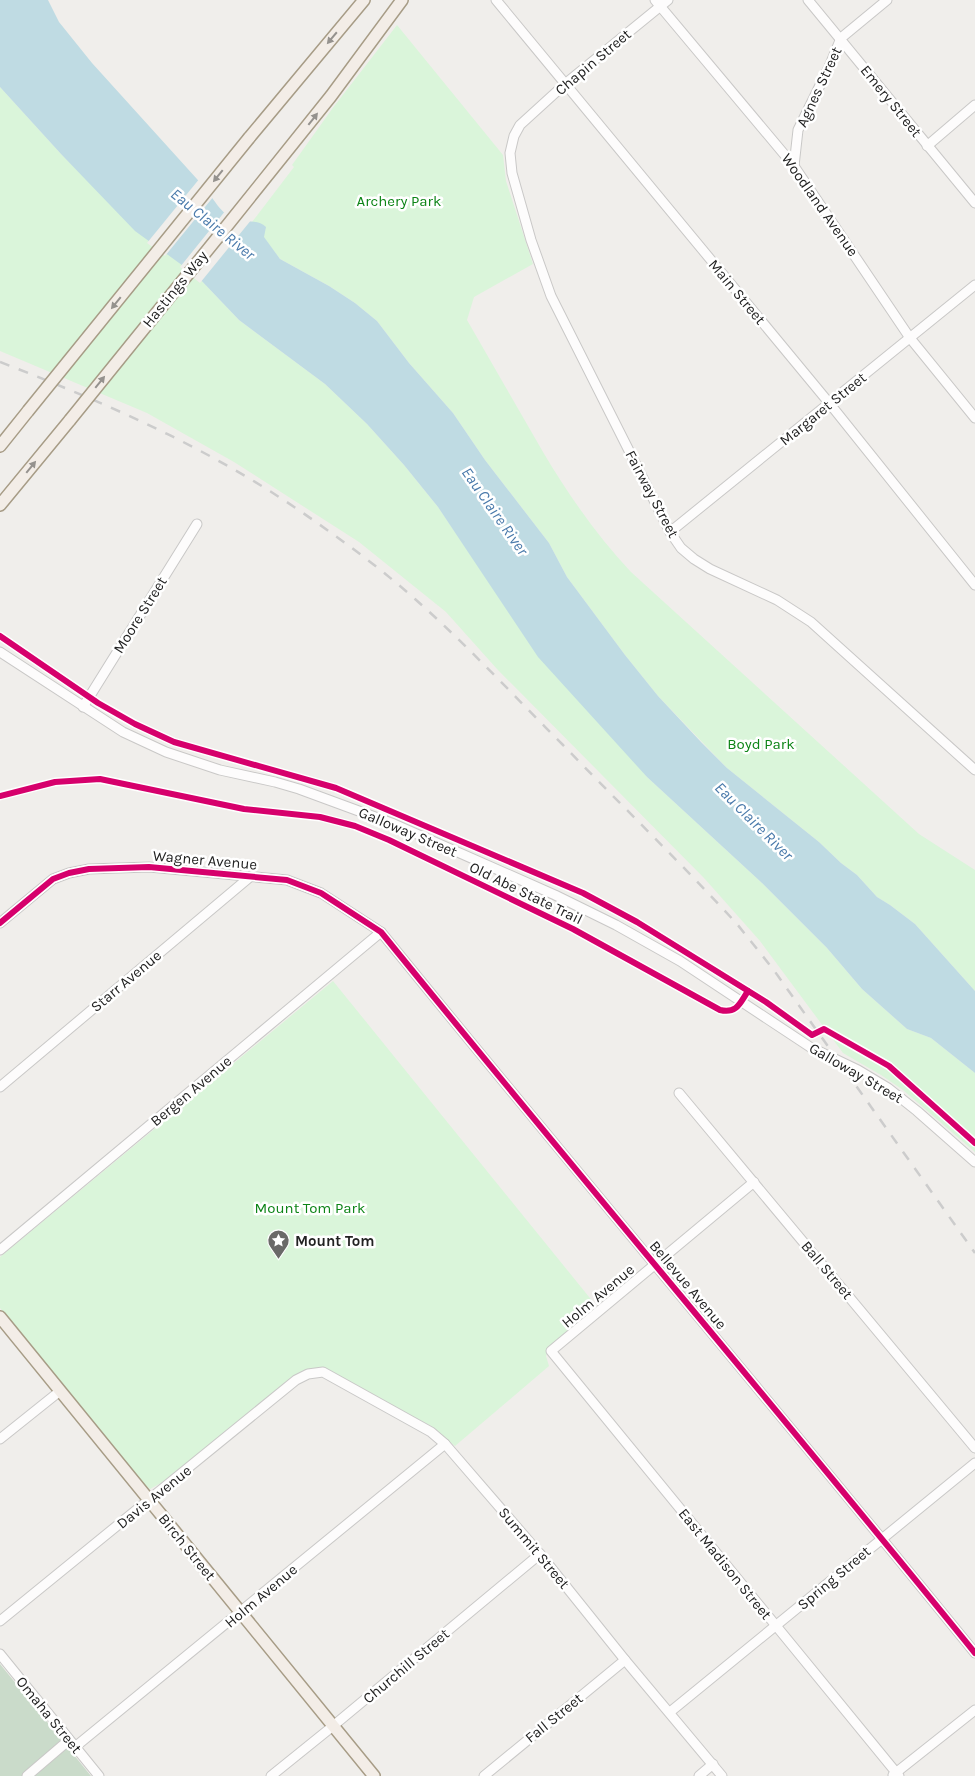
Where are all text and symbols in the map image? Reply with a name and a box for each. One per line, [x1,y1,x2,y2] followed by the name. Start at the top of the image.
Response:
[551,25,635,99] street label: Chapin Street
[327,31,338,44] one-way arrow
[793,44,846,130] street label: Agnes Street
[857,61,926,141] street label: Emery Street
[307,113,318,126] one-way arrow
[778,150,862,260] street label: Woodland Avenue
[213,170,224,183] one-way arrow
[167,184,259,264] water label: Eau Claire River
[357,192,441,210] park label: Archery Park
[139,247,211,331] street label: Hastings Way
[705,256,770,328] street label: Main Street
[110,296,121,309] one-way arrow
[776,368,870,449] street label: Margaret Street
[95,376,106,389] one-way arrow
[621,447,683,541] street label: Fairway Street
[25,461,36,474] one-way arrow
[458,463,533,559] water label: Eau Claire River
[109,573,171,657] street label: Moore Street
[727,735,795,753] park label: Boyd Park
[711,778,798,865] water label: Eau Claire River
[356,803,460,861] street label: Galloway Street
[152,846,258,874] street label: Wagner Avenue
[466,858,586,928] street label: Old Abe State Trail
[87,946,165,1016] street label: Starr Avenue
[806,1039,906,1107] street label: Galloway Street
[147,1052,235,1130] street label: Bergen Avenue
[255,1199,365,1217] park label: Mount Tom Park
[267,1229,291,1260] place icon: Mount Tom
[295,1232,374,1250] place label: Mount Tom
[646,1237,730,1333] street label: Bellevue Avenue
[797,1237,857,1303] street label: Ball Street
[558,1260,638,1332] street label: Holm Avenue
[113,1461,195,1533] street label: Davis Avenue
[495,1504,574,1593] street label: Summit Street
[675,1505,776,1624] street label: East Madison Street
[155,1510,220,1584] street label: Birch Street
[794,1542,875,1614] street label: Spring Street
[221,1560,301,1632] street label: Holm Avenue
[359,1624,453,1707] street label: Churchill Street
[12,1673,86,1757] street label: Omaha Street
[522,1689,587,1747] street label: Fall Street

